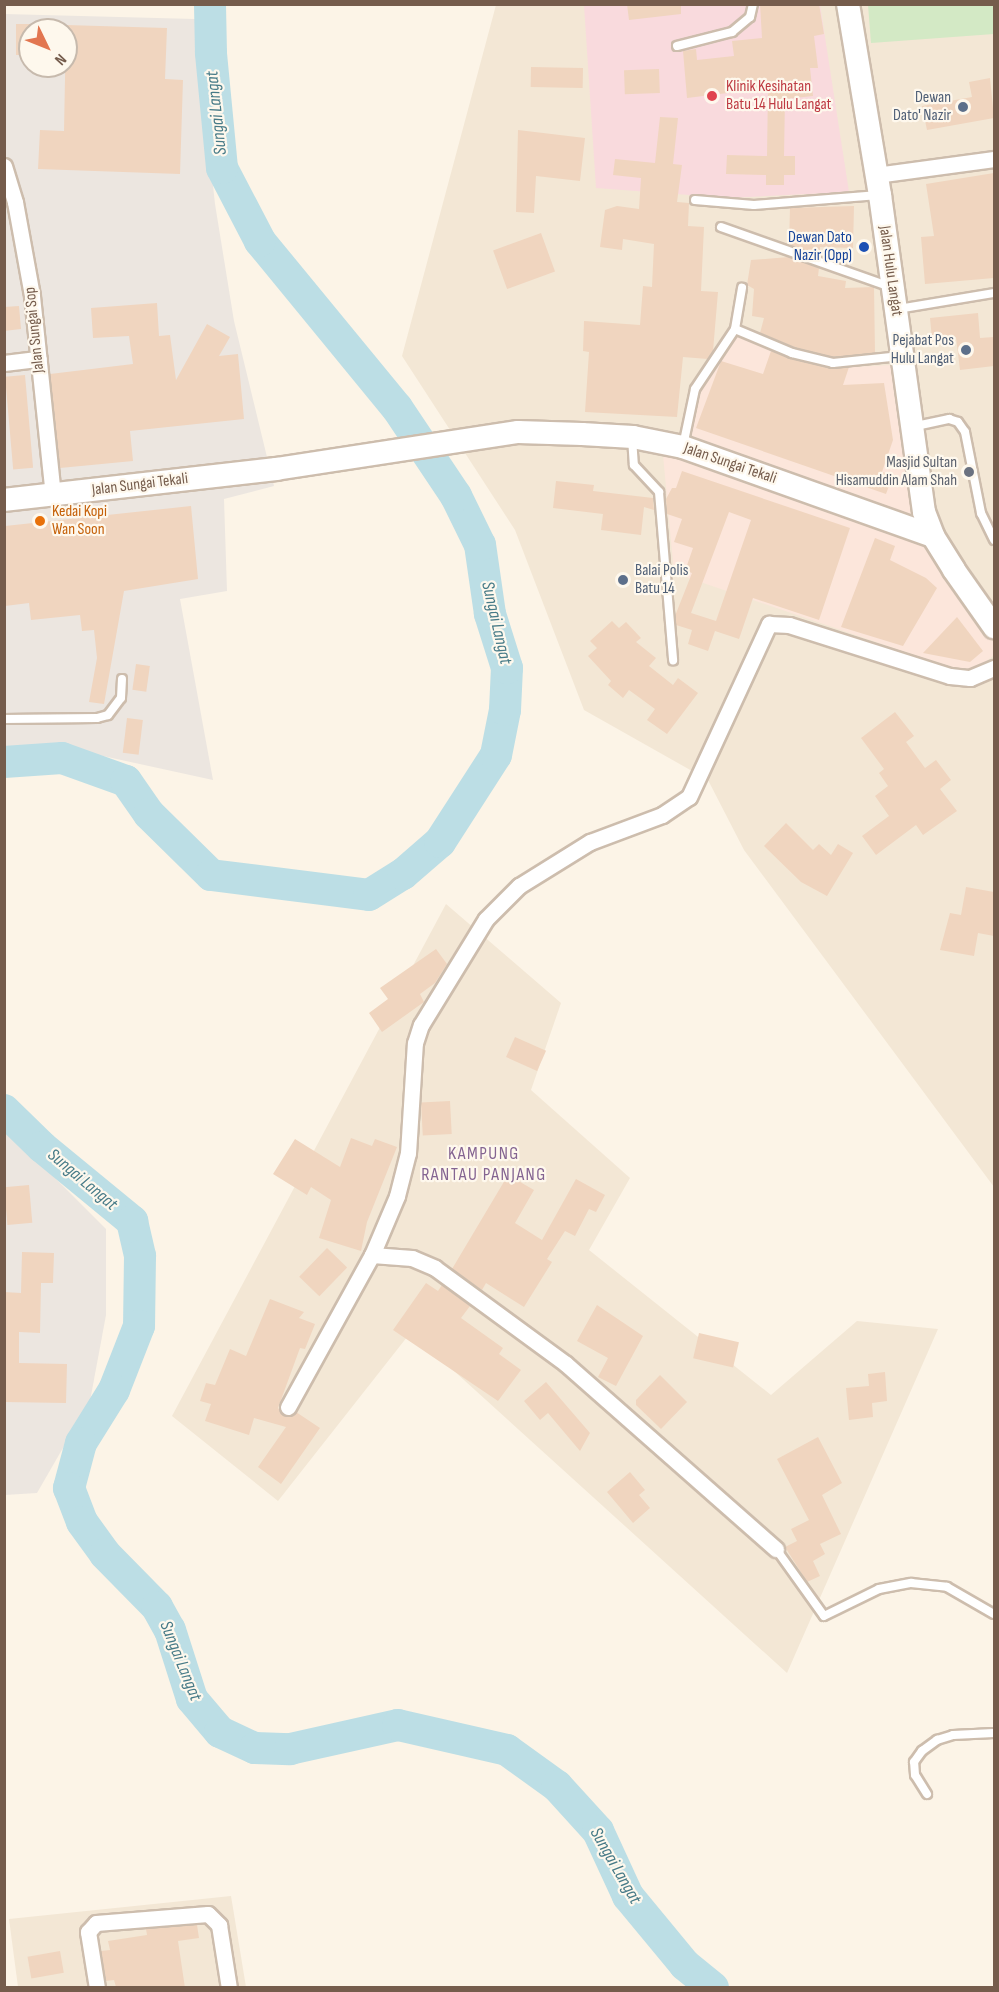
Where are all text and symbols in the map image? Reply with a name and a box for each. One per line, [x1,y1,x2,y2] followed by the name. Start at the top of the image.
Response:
[18,18,78,78] north arrow
[50,50,70,69] text: N
[202,70,232,156] water label: Sungai Langat
[726,77,831,115] place label: Klinik Kesihatan Batu 14 Hulu Langat
[703,87,721,105] marker: Klinik Kesihatan Batu 14 Hulu Langat
[893,88,951,126] place label: Dewan Dato' Nazir
[956,100,970,114] marker: Dewan Dato' Nazir
[874,225,906,317] street label: Jalan Hulu Langat
[788,228,852,266] place label: Dewan Dato Nazir (Opp)
[857,240,871,254] marker: Dewan Dato Nazir (Opp)
[21,286,49,374] street label: Jalan Sungai Sop
[891,331,954,369] place label: Pejabat Pos Hulu Langat
[959,343,973,357] marker: Pejabat Pos Hulu Langat
[681,439,779,489] street label: Jalan Sungai Tekali
[836,453,957,491] place label: Masjid Sultan Hisamuddin Alam Shah
[962,465,976,479] marker: Masjid Sultan Hisamuddin Alam Shah
[91,470,189,500] street label: Jalan Sungai Tekali
[52,502,107,540] place label: Kedai Kopi Wan Soon
[33,514,47,528] marker: Kedai Kopi Wan Soon
[635,561,688,599] place label: Balai Polis Batu 14
[616,573,630,587] marker: Balai Polis Batu 14
[476,580,516,666] water label: Sungai Langat
[421,1144,547,1186] district label: KAMPUNG RANTAU PANJANG
[43,1145,121,1215] water label: Sungai Langat
[154,1618,206,1704] water label: Sungai Langat
[585,1824,645,1908] water label: Sungai Langat

